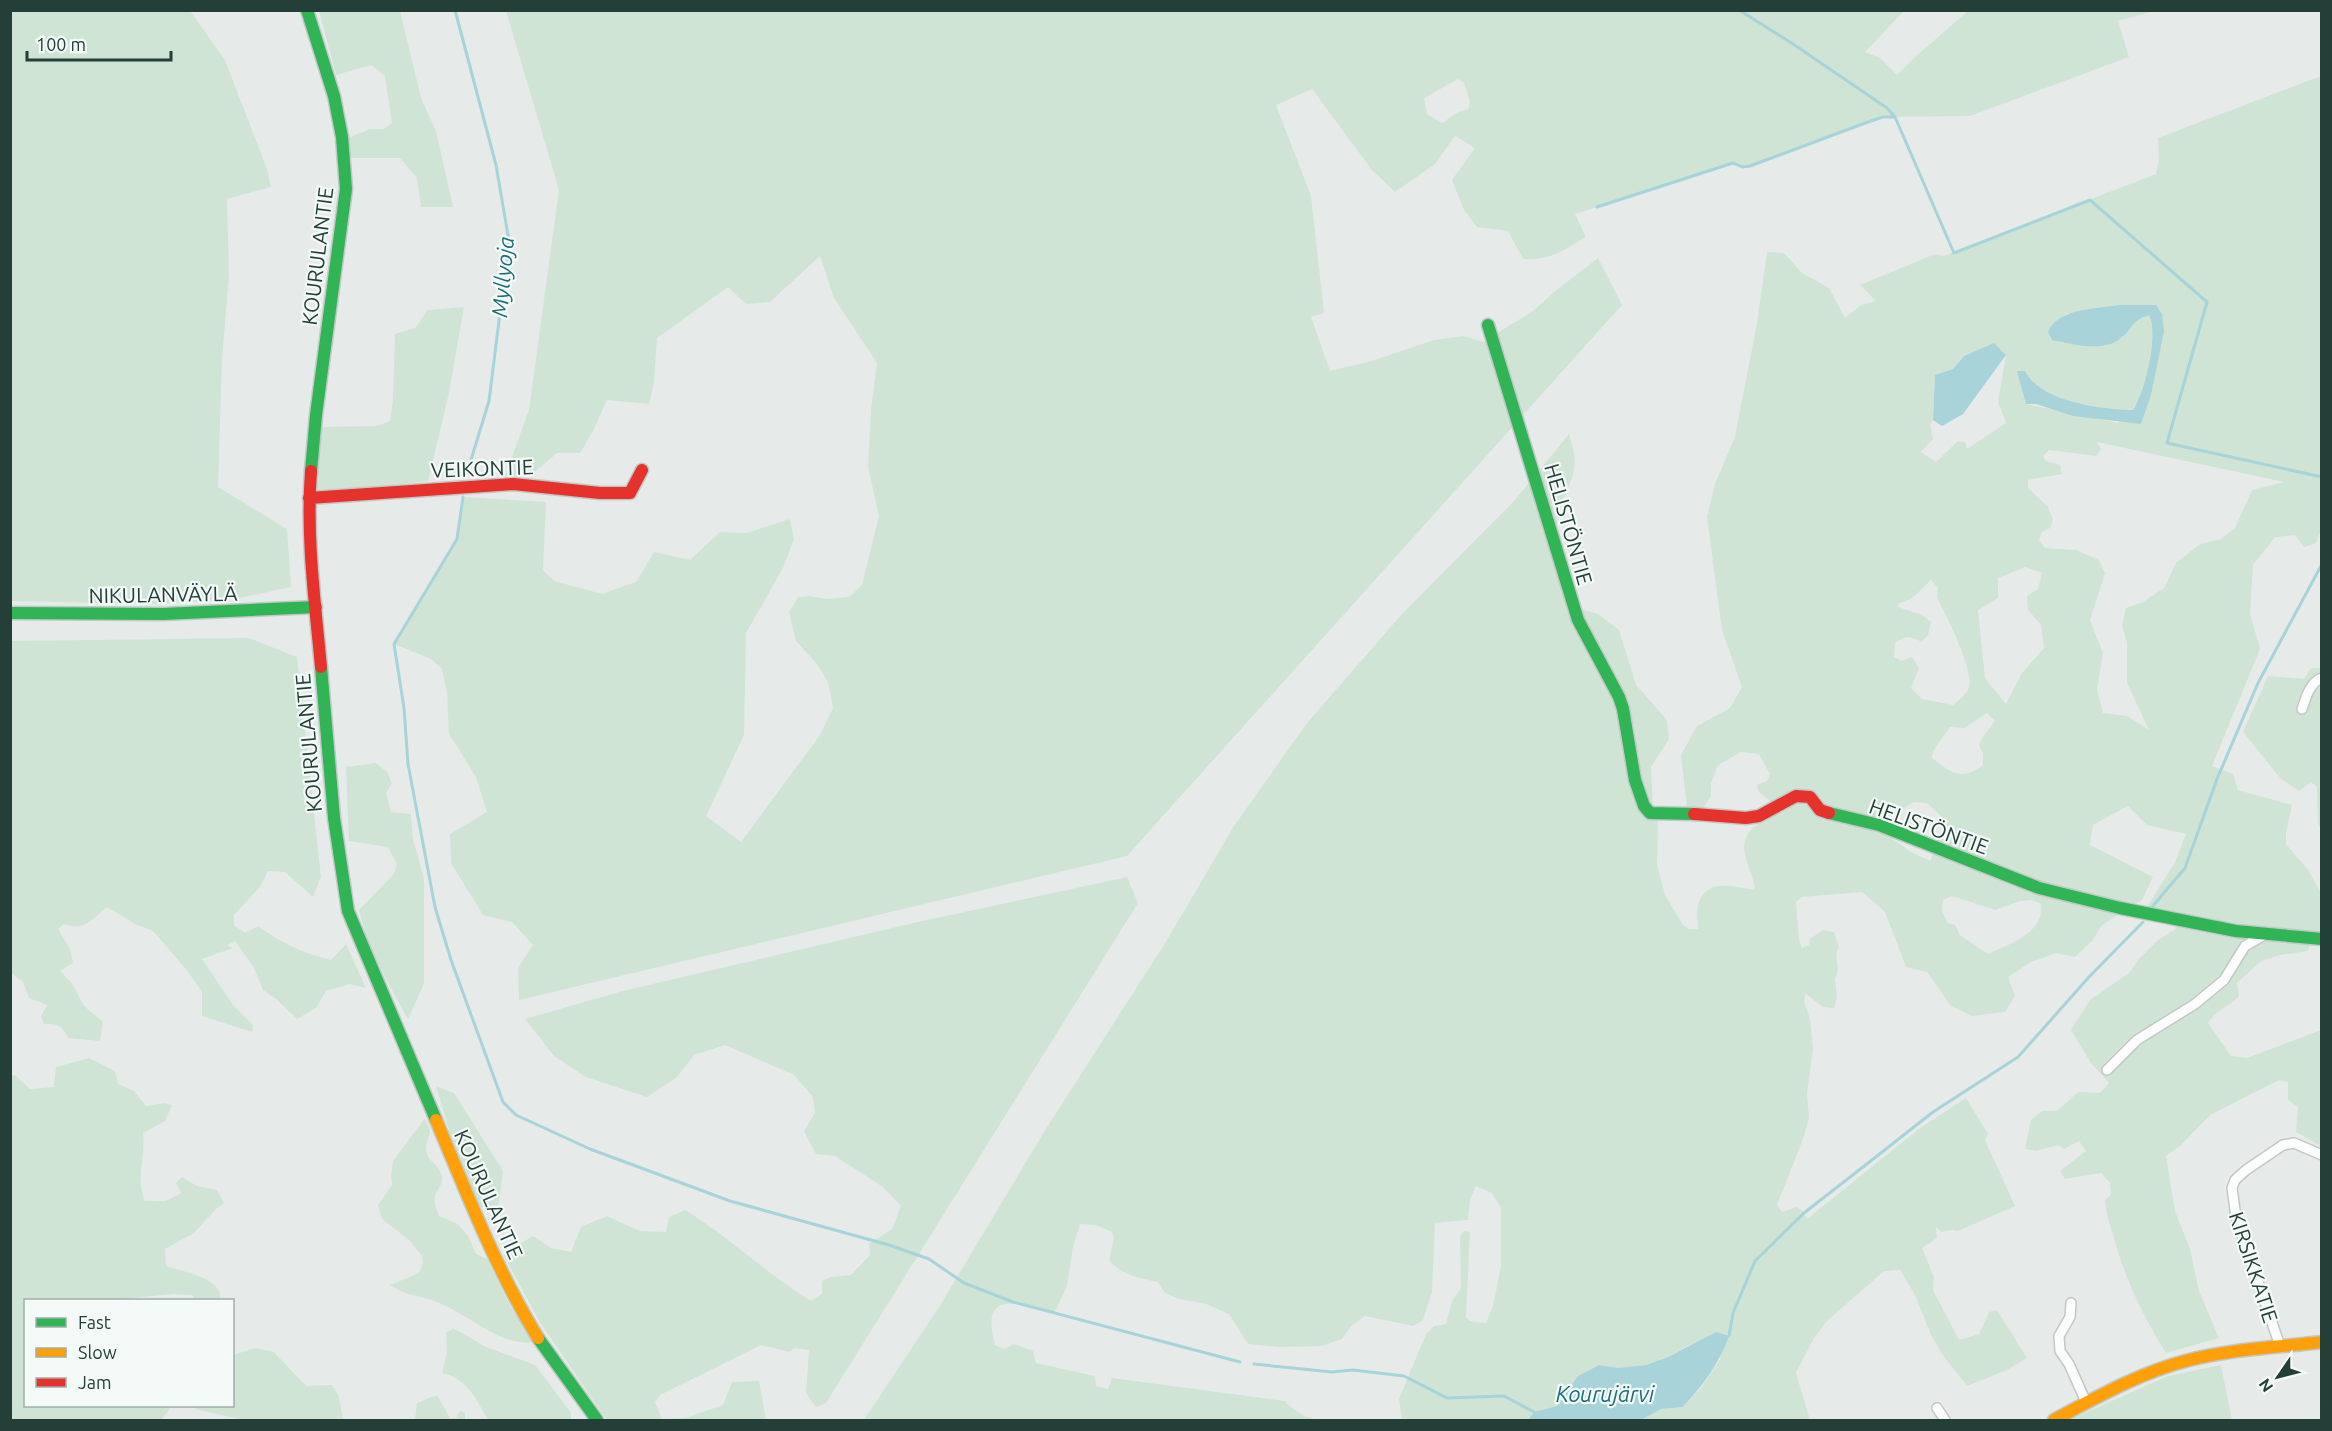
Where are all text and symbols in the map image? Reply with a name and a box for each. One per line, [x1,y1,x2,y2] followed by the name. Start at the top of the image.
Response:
[27,24,171,62] scale bar
[36,34,86,54] text: 100 m
[297,186,337,326] street label: KOURULANTIE
[486,236,518,318] water label: Myllyoja
[430,454,534,482] street label: VEIKONTIE
[1540,461,1598,587] street label: HELISTÖNTIE
[88,581,238,607] street label: NIKULANVÄYLÄ
[290,673,326,813] street label: KOURULANTIE
[1866,793,1992,859] street label: HELISTÖNTIE
[450,1126,528,1262] street label: KOURULANTIE
[2225,1208,2283,1326] street label: KIRSIKKATIE
[24,1299,234,1407] legend
[78,1312,111,1332] text: Fast
[78,1342,117,1362] text: Slow
[2248,1347,2308,1407] north arrow
[78,1372,112,1392] text: Jam
[2255,1376,2277,1396] text: N
[1556,1381,1656,1406] water label: Kourujärvi

